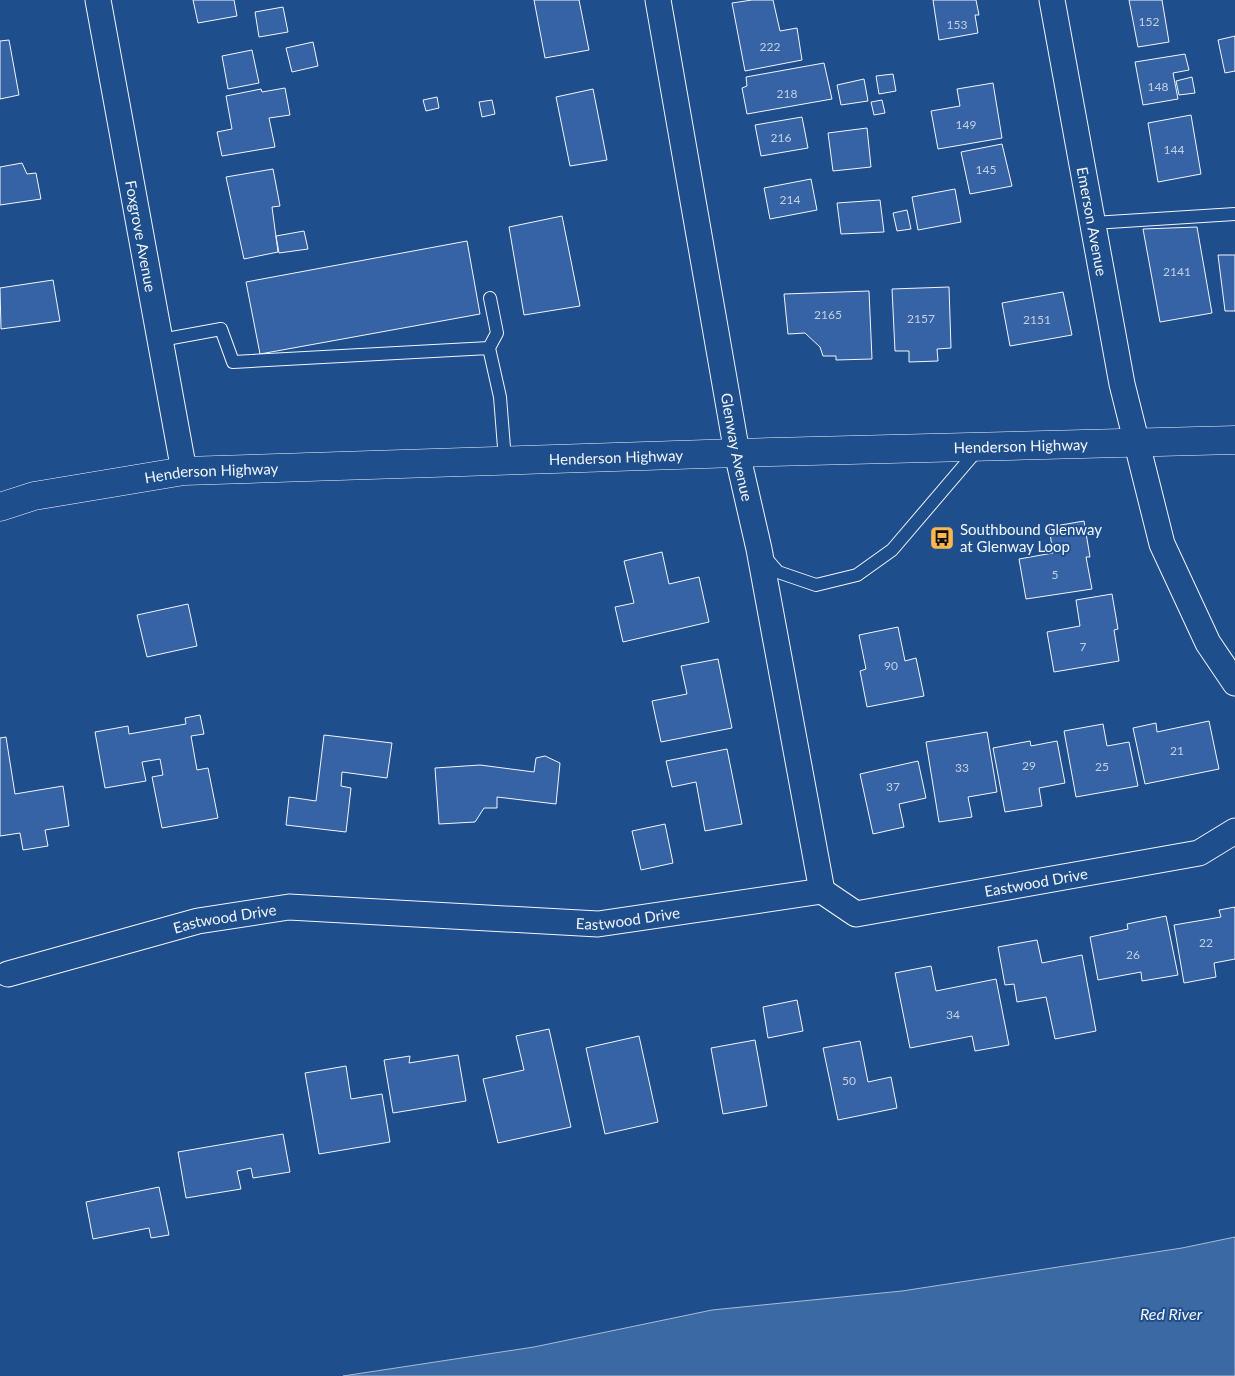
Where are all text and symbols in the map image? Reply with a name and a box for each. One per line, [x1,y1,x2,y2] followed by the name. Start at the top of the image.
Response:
[1139,14,1159,29] house number: 152
[947,17,967,32] house number: 153
[760,39,780,54] house number: 222
[1148,79,1168,94] house number: 148
[777,86,797,101] house number: 218
[956,117,976,132] house number: 149
[771,130,791,145] house number: 216
[1164,142,1184,157] house number: 144
[976,162,996,177] house number: 145
[1074,165,1111,277] street label: Emerson Avenue
[122,179,160,293] street label: Foxgrove Avenue
[780,192,800,207] house number: 214
[1163,264,1191,279] house number: 2141
[814,307,842,322] house number: 2165
[907,311,935,326] house number: 2157
[1023,312,1051,327] house number: 2151
[718,391,757,503] street label: Glenway Avenue
[953,435,1088,456] street label: Henderson Highway
[549,446,684,468] street label: Henderson Highway
[143,459,279,486] street label: Henderson Highway
[960,520,1102,555] place label: Southbound Glenway at Glenway Loop
[929,525,955,551] bus stop icon: Southbound Glenway at Glenway Loop
[1052,567,1059,582] house number: 5
[1080,639,1087,654] house number: 7
[884,658,898,673] house number: 90
[1170,743,1184,758] house number: 21
[1022,758,1036,773] house number: 29
[1095,759,1109,774] house number: 25
[955,760,969,775] house number: 33
[886,779,900,794] house number: 37
[983,864,1089,900] street label: Eastwood Drive
[171,900,278,937] street label: Eastwood Drive
[575,903,681,933] street label: Eastwood Drive
[1199,935,1213,950] house number: 22
[1126,947,1140,962] house number: 26
[946,1007,960,1022] house number: 34
[842,1073,856,1088] house number: 50
[1140,1304,1203,1323] water label: Red River

